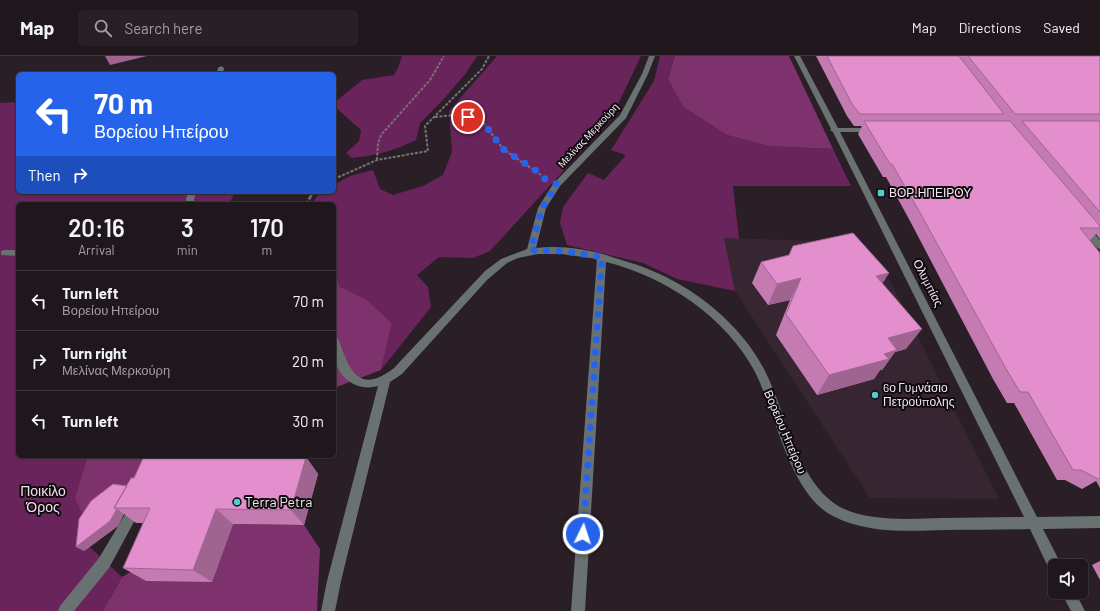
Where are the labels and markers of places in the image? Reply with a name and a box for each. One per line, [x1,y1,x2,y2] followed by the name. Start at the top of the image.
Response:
[451,100,485,134] pin
[889,185,971,199] place label: ΒΟΡ.ΗΠΕΙΡΟΥ
[876,188,886,198] marker: ΒΟΡ.ΗΠΕΙΡΟΥ
[883,380,955,409] place label: 6ο Γυμνάσιο Πετρούπολης
[870,390,880,400] marker: 6ο Γυμνάσιο Πετρούπολης
[245,493,312,510] place label: Terra Petra
[232,497,242,507] marker: Terra Petra

